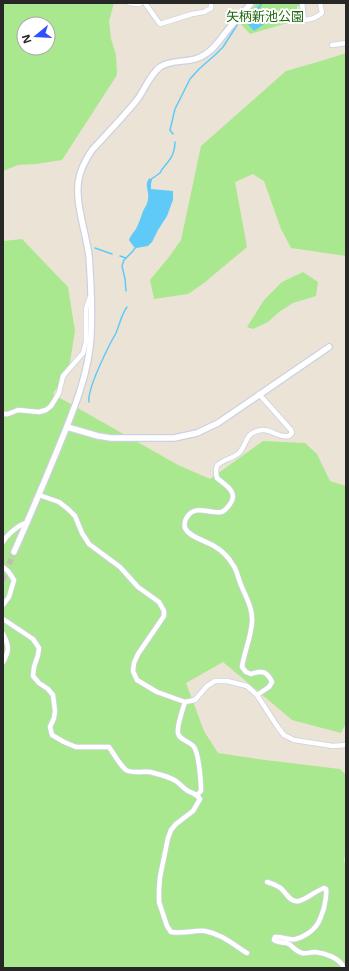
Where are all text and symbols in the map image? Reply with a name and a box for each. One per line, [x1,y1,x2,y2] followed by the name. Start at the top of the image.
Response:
[226,7,304,25] park label: 矢柄新池公園
[16,16,56,56] north arrow
[17,33,35,46] text: N

